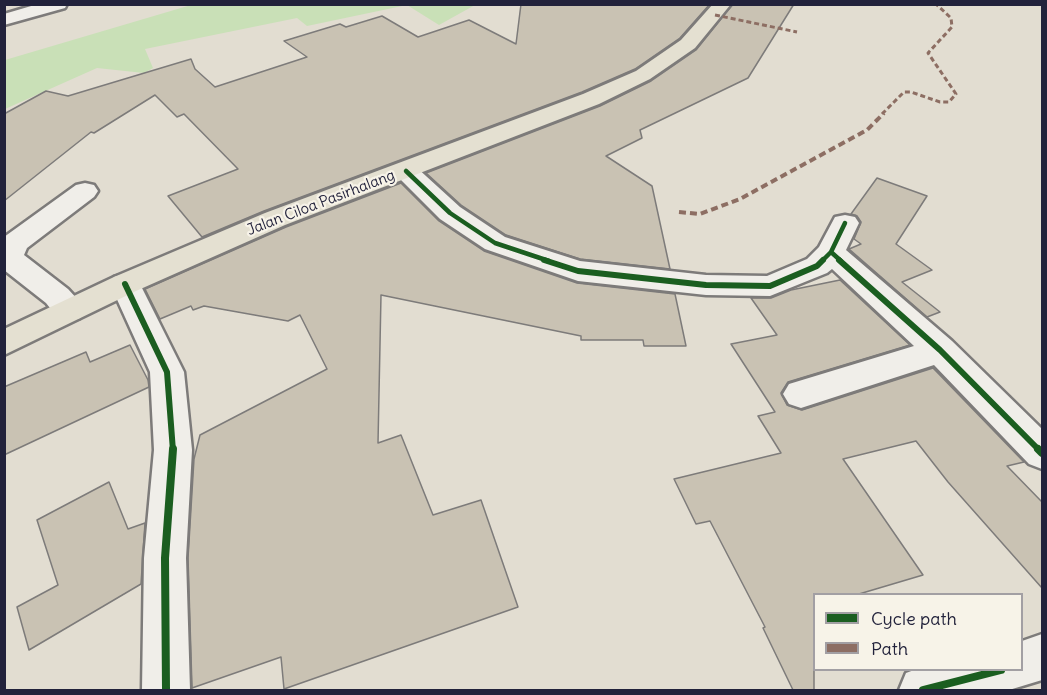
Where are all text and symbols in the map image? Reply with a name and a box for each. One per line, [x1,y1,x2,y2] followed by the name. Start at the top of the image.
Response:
[244,166,398,240] street label: Jalan Ciloa Pasirhalang
[813,593,1023,671] legend
[871,607,957,630] text: Cycle path
[871,637,908,660] text: Path

